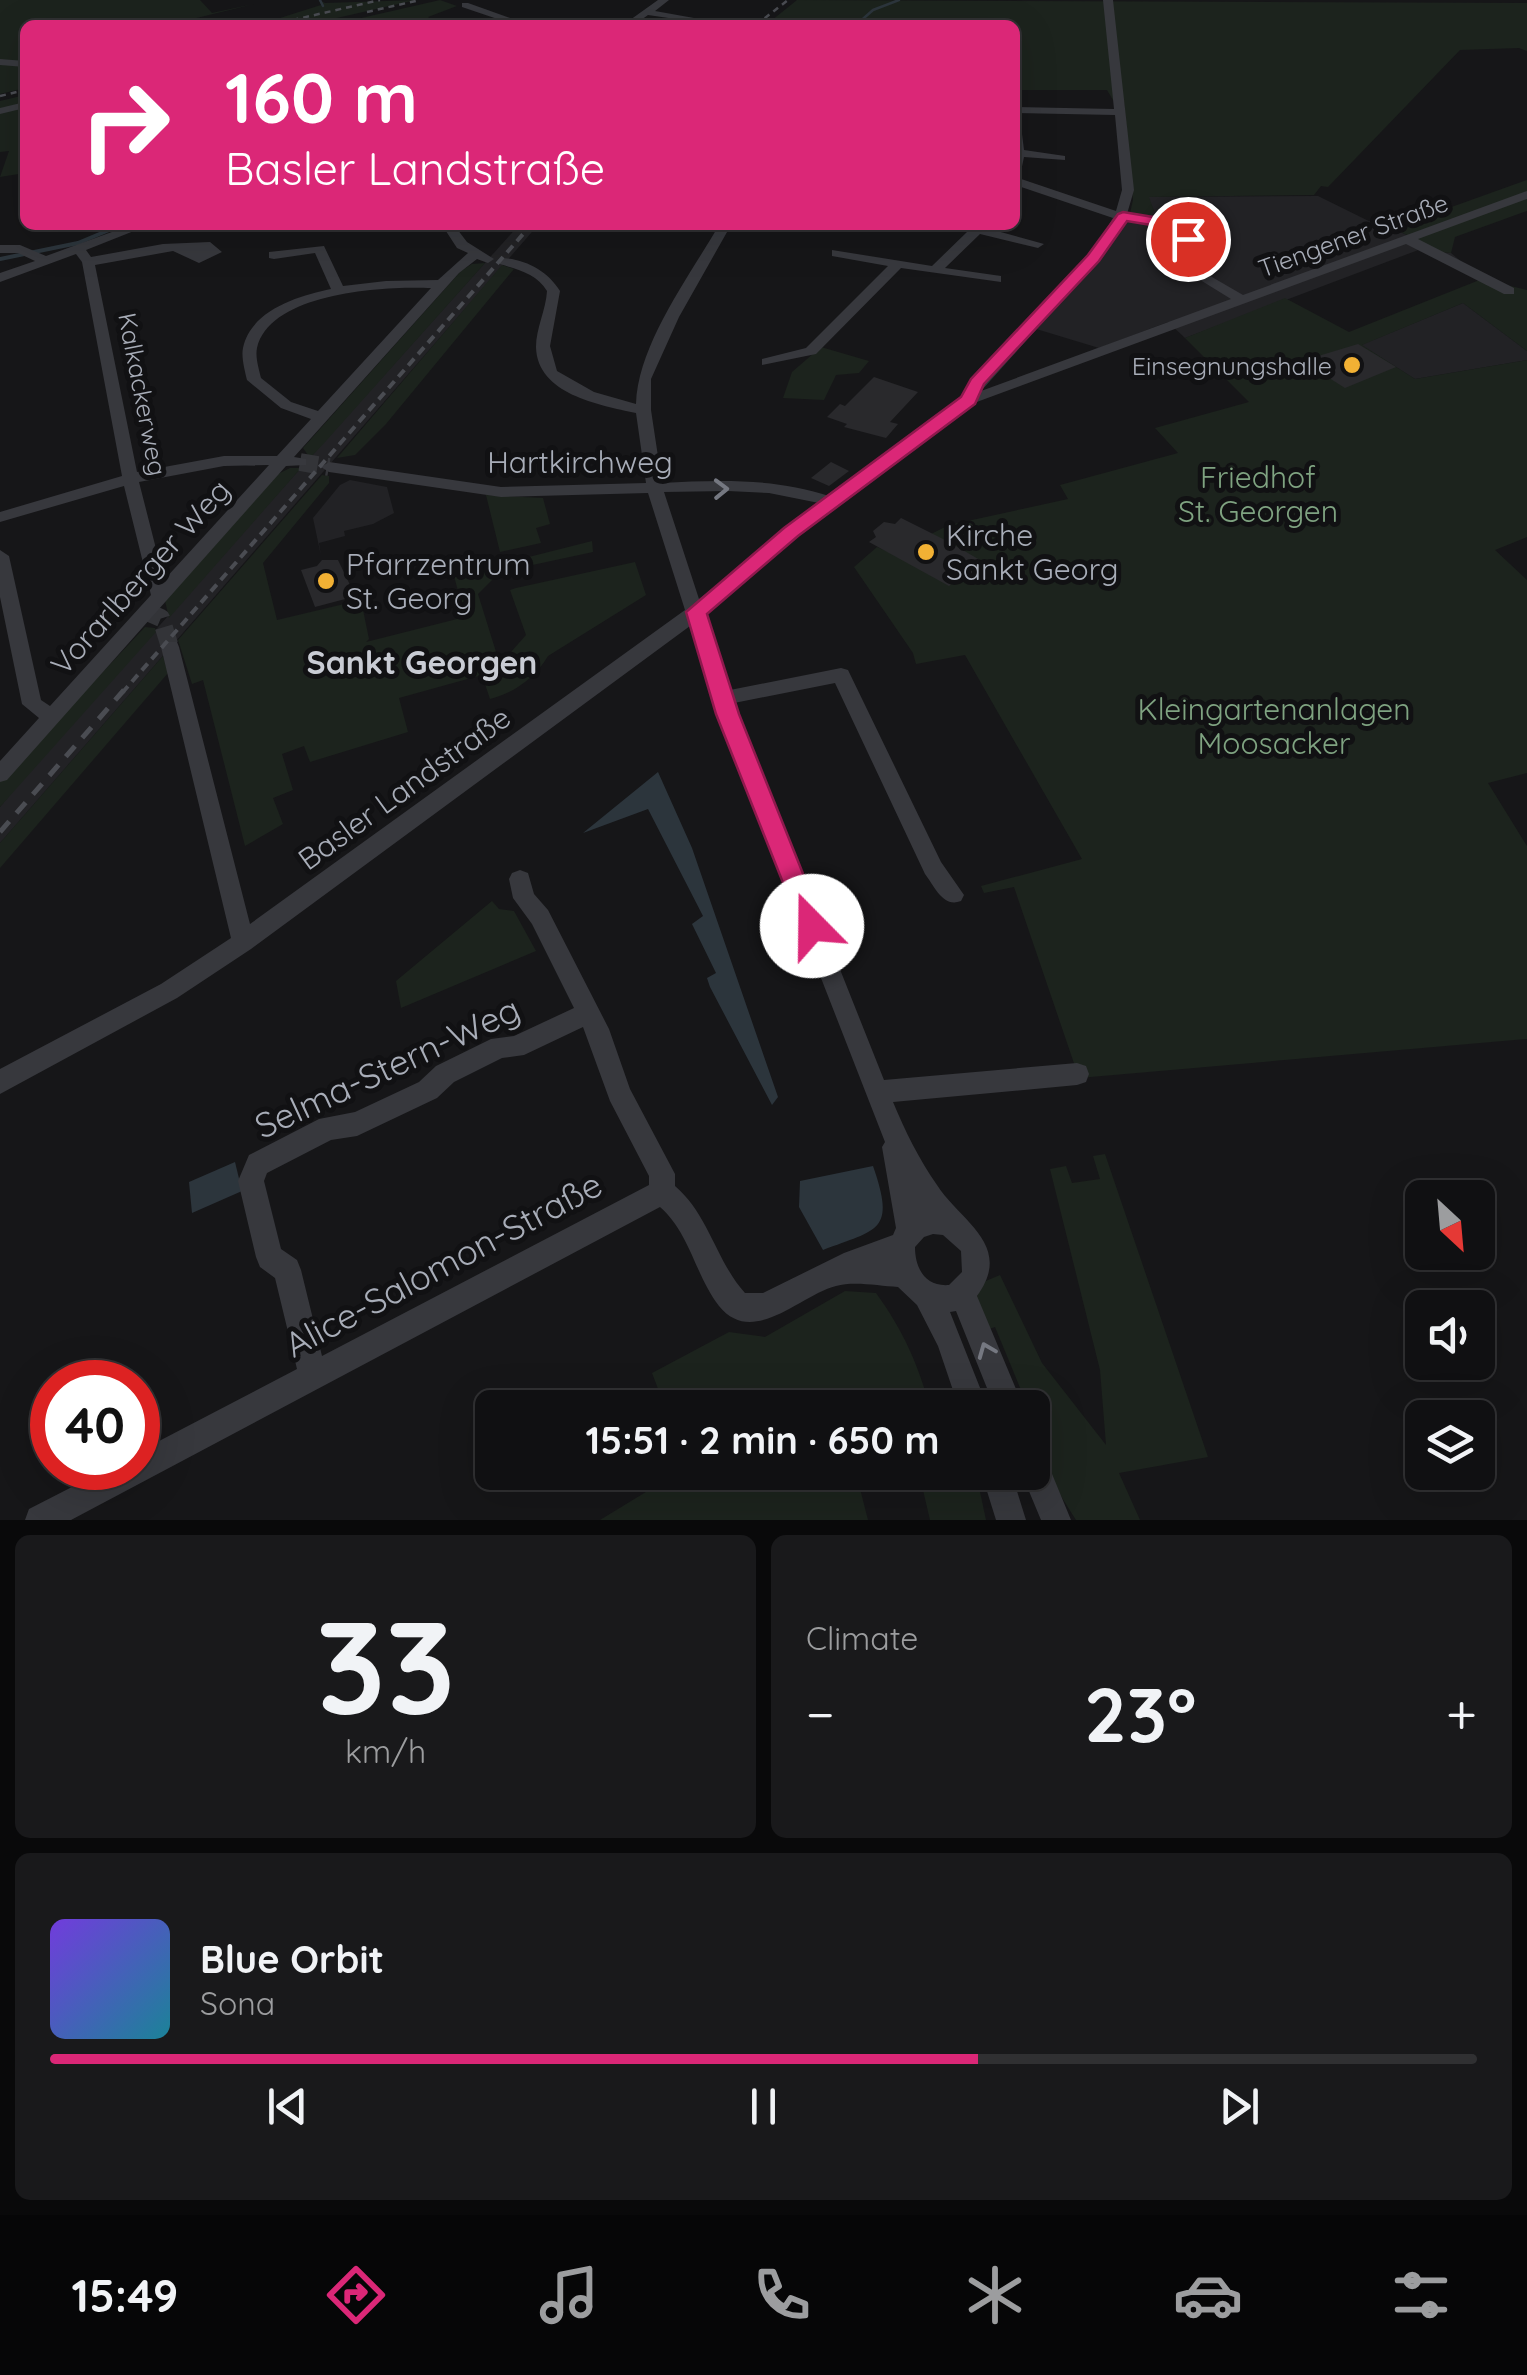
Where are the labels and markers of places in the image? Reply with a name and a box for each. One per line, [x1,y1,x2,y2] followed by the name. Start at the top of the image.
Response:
[1146,197,1231,282] pin
[1132,350,1332,381] place label: Einsegnungshalle
[1341,354,1363,376] marker: Einsegnungshalle
[946,516,1119,588] place label: Kirche Sankt Georg
[915,541,937,563] marker: Kirche Sankt Georg
[346,545,531,617] place label: Pfarrzentrum St. Georg
[315,570,337,592] marker: Pfarrzentrum St. Georg

